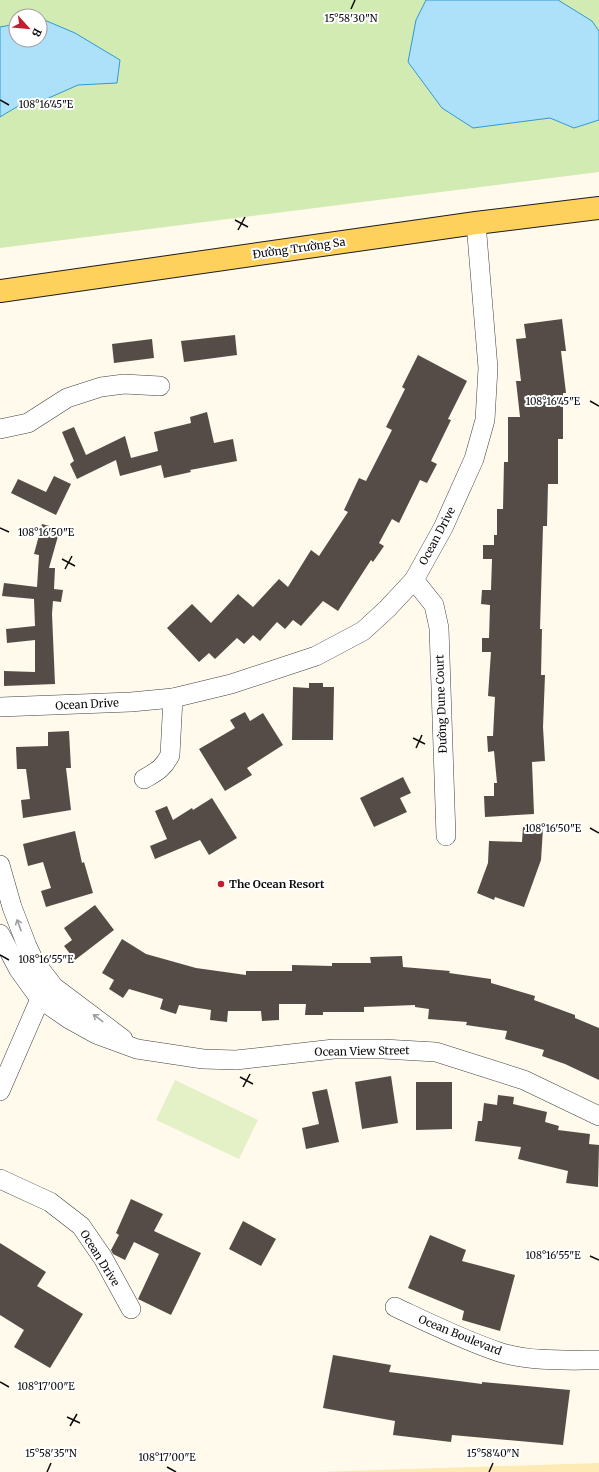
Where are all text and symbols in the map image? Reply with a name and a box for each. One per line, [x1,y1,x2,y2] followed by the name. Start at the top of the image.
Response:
[8,8,48,48] north arrow
[325,12,378,25] text: 15°58'30"N
[29,26,45,39] text: B
[19,98,74,111] text: 108°16'45"E
[252,235,346,261] street label: Đường Trường Sa
[526,395,581,408] text: 108°16'45"E
[416,504,458,567] street label: Ocean Drive
[18,526,75,539] text: 108°16'50"E
[432,654,450,754] street label: Đường Dune Court
[55,695,119,713] street label: Ocean Drive
[525,822,582,835] text: 108°16'50"E
[229,877,325,891] place label: The Ocean Resort
[216,879,226,889] marker: The Ocean Resort
[14,919,22,931] one-way arrow
[18,953,74,966] text: 108°16'55"E
[92,1014,103,1023] one-way arrow
[314,1043,410,1059] street label: Ocean View Street
[77,1227,123,1289] street label: Ocean Drive
[525,1249,581,1262] text: 108°16'55"E
[416,1312,504,1358] street label: Ocean Boulevard
[17,1380,75,1393] text: 108°17'00"E
[25,1447,77,1460] text: 15°58'35"N
[467,1447,519,1460] text: 15°58'40"N
[138,1451,196,1464] text: 108°17'00"E

